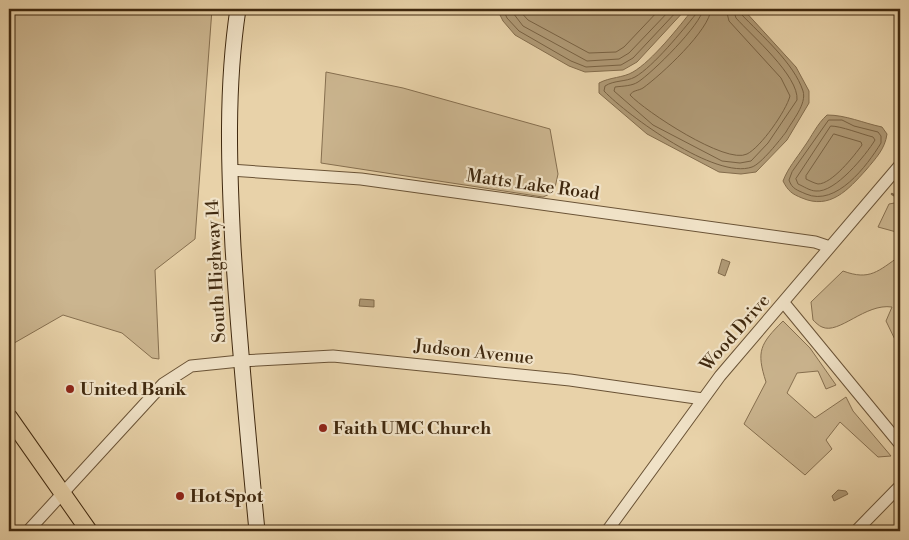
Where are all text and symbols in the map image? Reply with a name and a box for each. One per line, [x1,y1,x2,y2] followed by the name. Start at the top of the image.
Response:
[465,164,602,206] street label: Matts Lake Road
[201,198,231,343] street label: South Highway 14
[694,290,775,377] street label: Wood Drive
[412,334,535,370] street label: Judson Avenue
[80,378,187,401] place label: United Bank
[64,383,76,395] marker: United Bank
[333,417,491,440] place label: Faith UMC Church
[317,422,329,434] marker: Faith UMC Church
[190,485,264,508] place label: Hot Spot
[174,490,186,502] marker: Hot Spot

